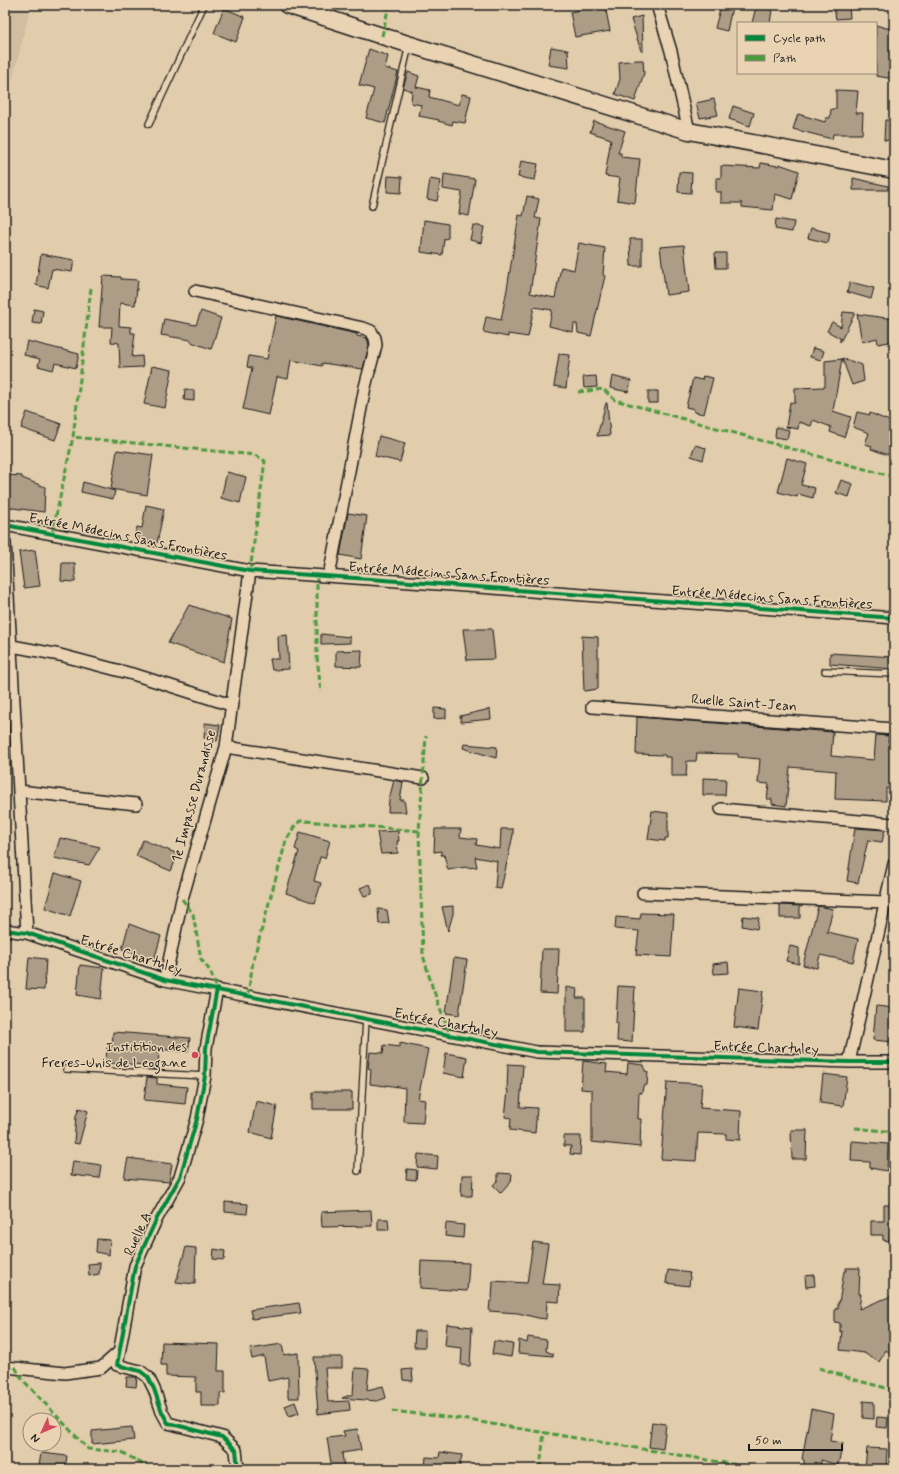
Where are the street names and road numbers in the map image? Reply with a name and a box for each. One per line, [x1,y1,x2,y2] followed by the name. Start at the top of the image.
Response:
[27,509,229,565] street label: Entrée Médecins Sans Frontières
[348,558,550,590] street label: Entrée Médecins Sans Frontières
[671,582,873,614] street label: Entrée Médecins Sans Frontières
[691,690,797,716] street label: Ruelle Saint-Jean
[168,728,220,864] street label: 1e Impasse Durandisse
[78,931,184,979] street label: Entrée Chartuley
[392,1004,500,1042] street label: Entrée Chartuley
[713,1037,819,1059] street label: Entrée Chartuley
[120,1209,156,1259] street label: Ruelle A

